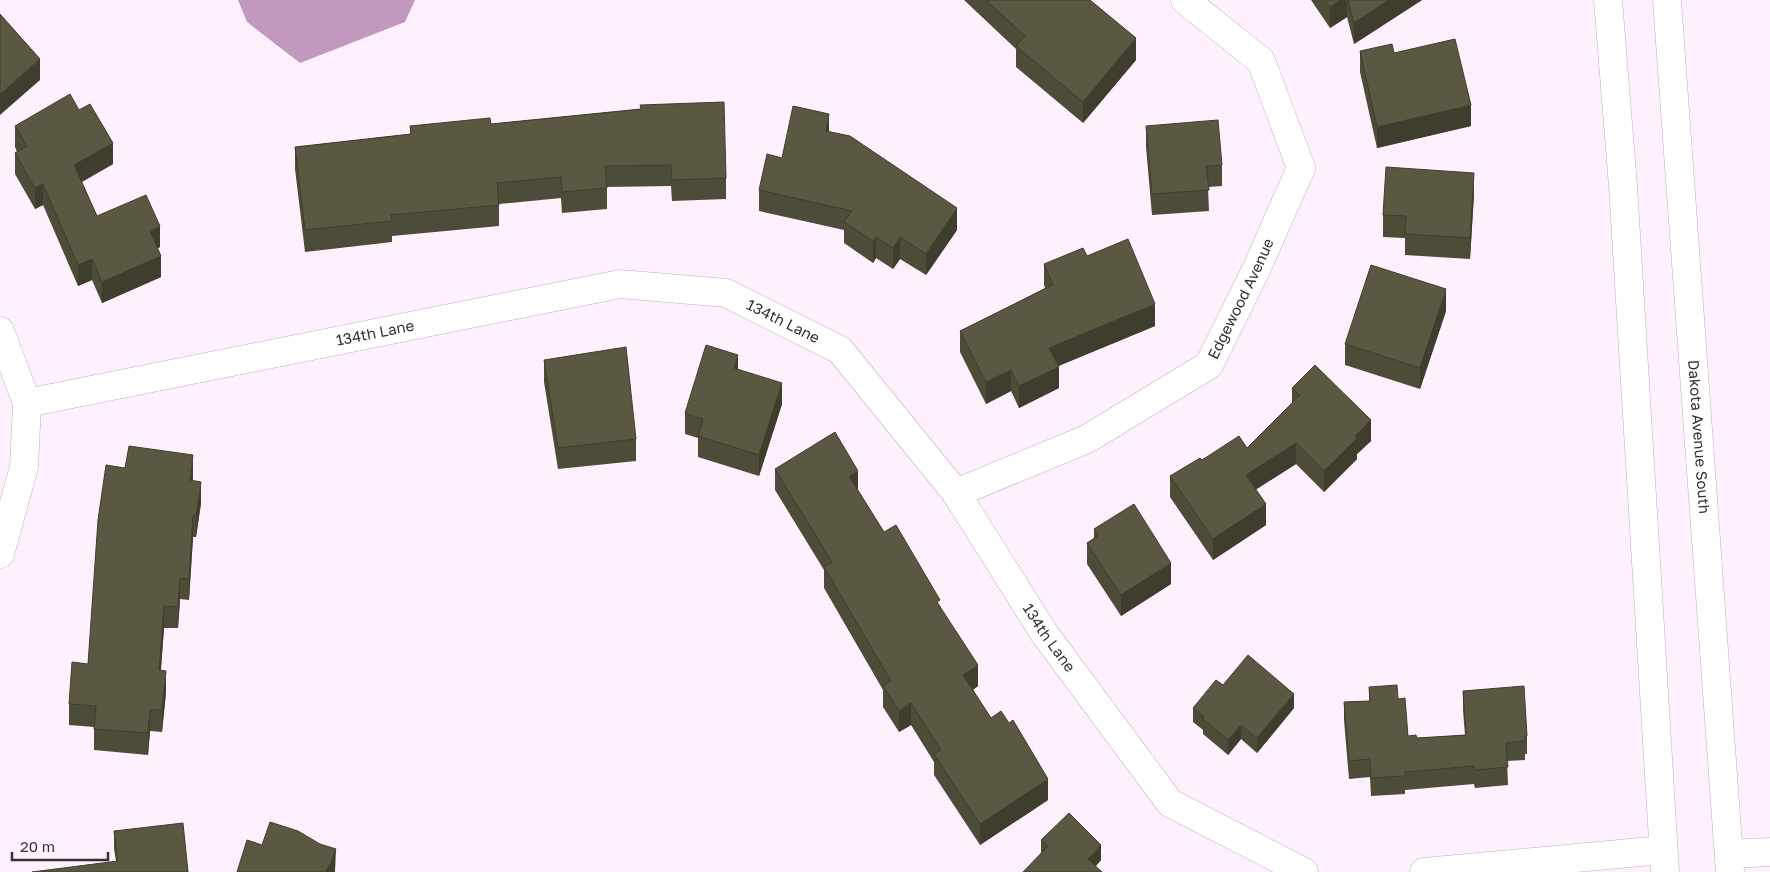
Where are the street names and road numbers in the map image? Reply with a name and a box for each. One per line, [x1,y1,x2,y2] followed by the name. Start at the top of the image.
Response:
[1203,235,1277,362] street label: Edgewood Avenue
[744,295,823,347] street label: 134th Lane
[334,315,416,349] street label: 134th Lane
[1685,359,1714,514] street label: Dakota Avenue South
[1020,600,1080,675] street label: 134th Lane

